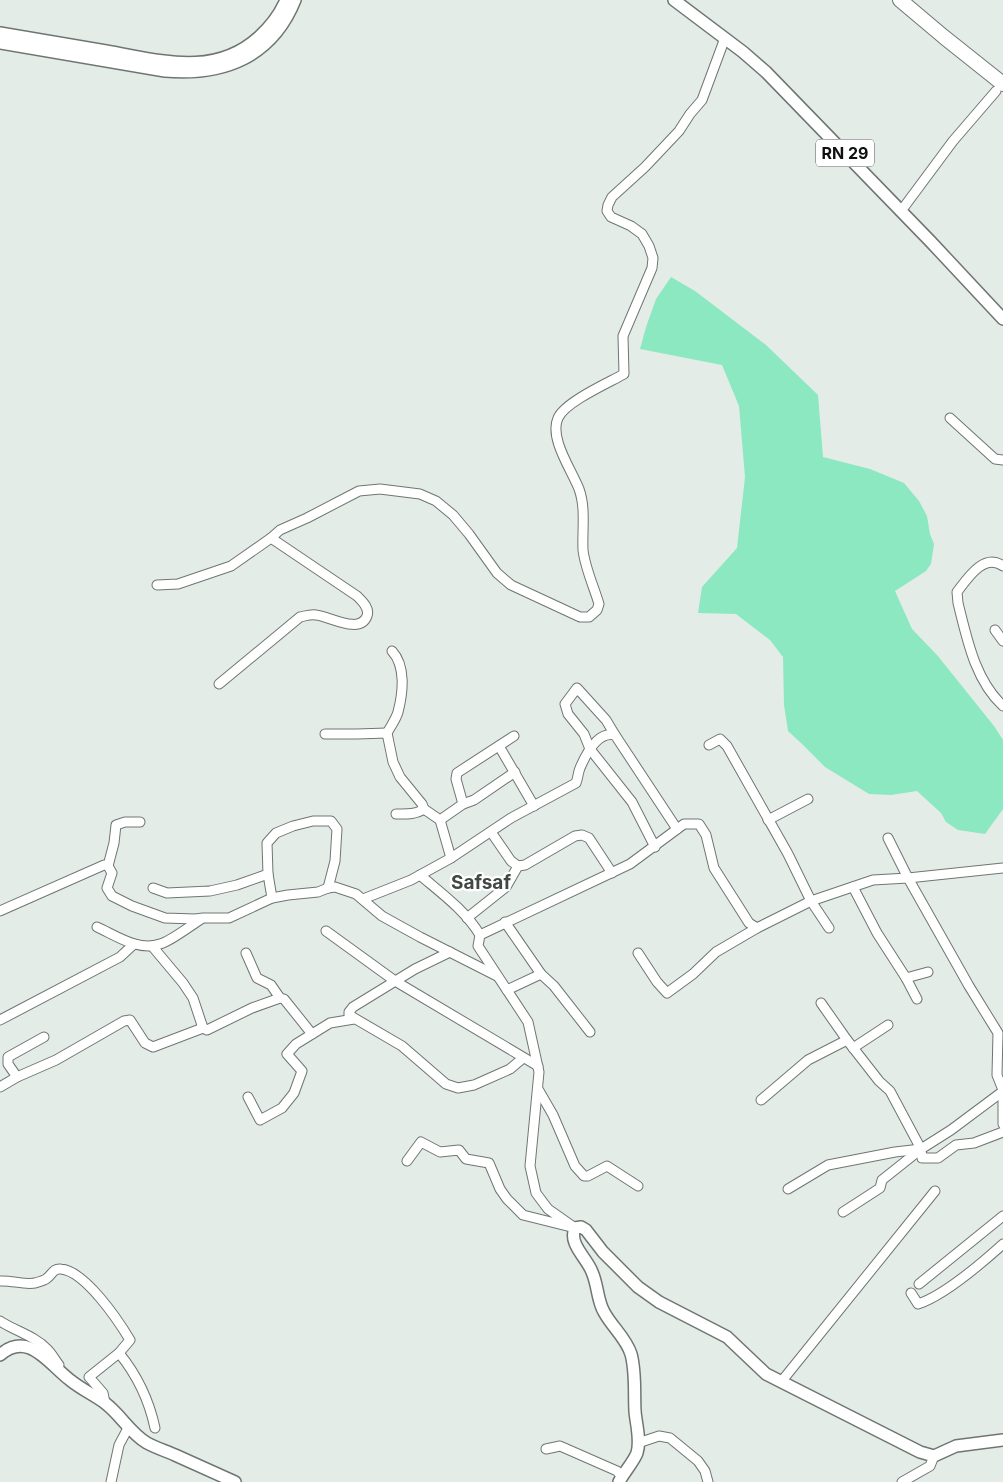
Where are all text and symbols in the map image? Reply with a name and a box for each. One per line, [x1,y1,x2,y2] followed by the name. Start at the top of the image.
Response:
[816,140,874,167] road number: RN 29
[451,871,511,894] district label: Safsaf

